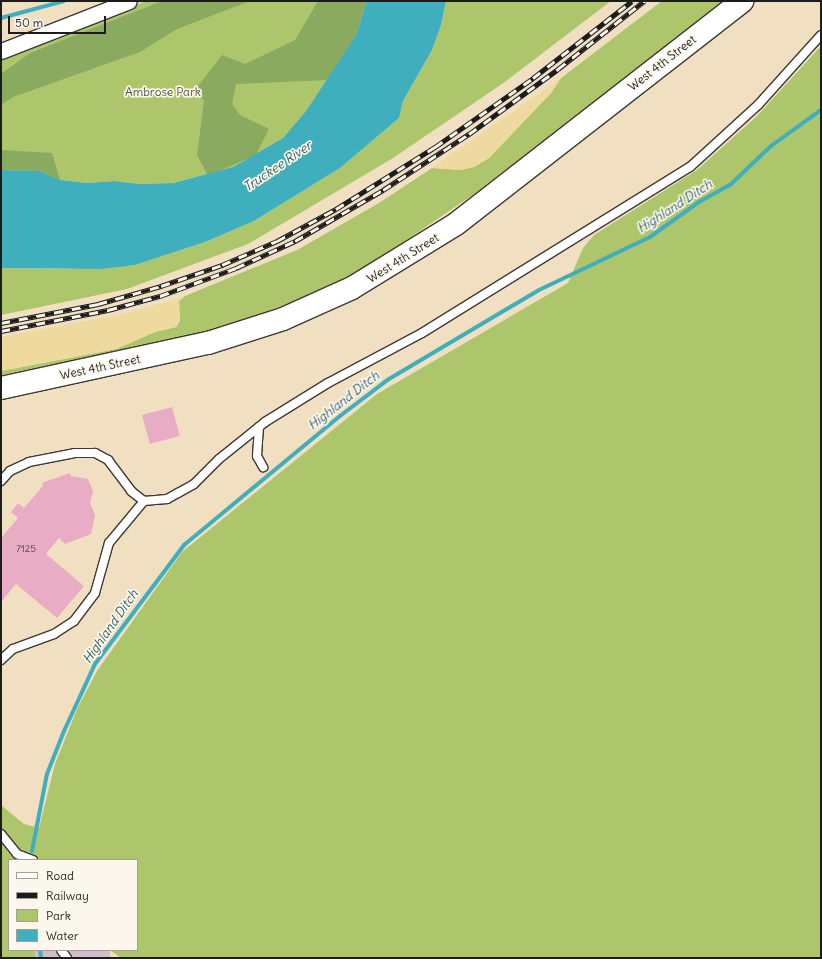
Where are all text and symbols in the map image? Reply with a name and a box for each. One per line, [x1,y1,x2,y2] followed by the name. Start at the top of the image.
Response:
[10,8,108,34] scale bar
[15,15,43,30] text: 50 m
[625,32,699,94] street label: West 4th Street
[125,85,201,99] park label: Ambrose Park
[241,139,315,195] water label: Truckee River
[635,177,715,237] water label: Highland Ditch
[364,230,442,286] street label: West 4th Street
[58,351,142,383] street label: West 4th Street
[305,368,383,434] water label: Highland Ditch
[16,543,36,555] house number: 7125
[80,587,142,667] water label: Highland Ditch
[8,859,138,951] legend
[46,868,74,883] text: Road
[46,888,89,903] text: Railway
[46,908,71,923] text: Park
[46,928,79,943] text: Water

